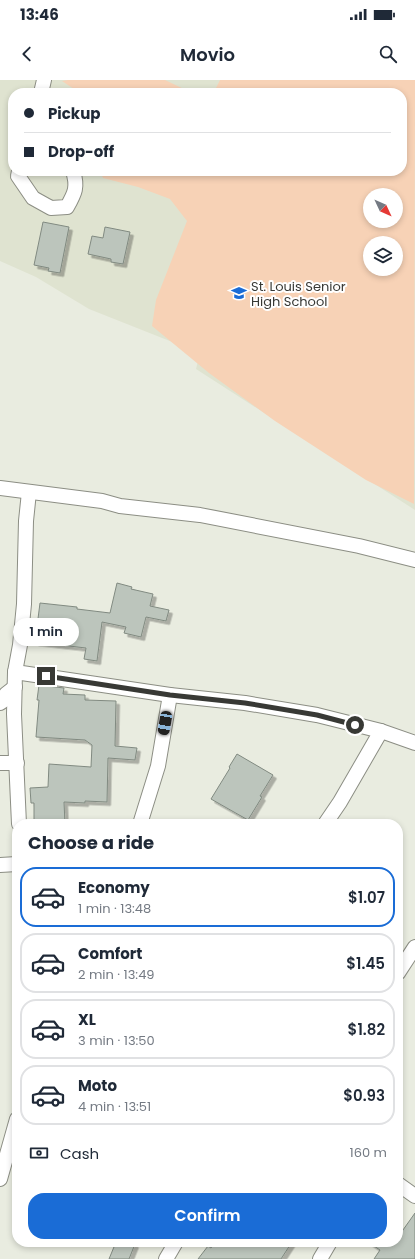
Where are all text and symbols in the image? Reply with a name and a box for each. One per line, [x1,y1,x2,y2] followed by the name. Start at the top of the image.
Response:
[20,4,59,25] text: 13:46
[180,42,235,67] text: Movio
[16,43,38,65] icon: back
[377,43,399,65] icon: search
[48,103,100,124] text: Pickup
[48,141,114,162] text: Drop-off
[363,188,403,228] north arrow
[363,188,403,276] map controls
[363,236,403,276] button: layers
[251,277,346,311] place label: St. Louis Senior High School
[230,284,248,302] school or university icon: St. Louis Senior High School
[13,618,79,646] callout: 1 min
[29,622,63,641] text: 1 min
[37,667,55,685] route end
[157,710,173,736] car
[346,716,364,734] route start
[28,830,154,855] text: Choose a ride
[78,877,150,898] text: Economy
[30,879,66,915] icon: car
[348,887,385,908] text: $1.07
[78,899,151,918] text: 1 min · 13:48
[78,943,142,964] text: Comfort
[30,945,66,981] icon: car
[346,953,385,974] text: $1.45
[78,965,155,984] text: 2 min · 13:49
[78,1009,96,1030] text: XL
[30,1011,66,1047] icon: car
[348,1019,385,1040] text: $1.82
[78,1031,155,1050] text: 3 min · 13:50
[78,1075,117,1096] text: Moto
[30,1077,66,1113] icon: car
[343,1085,385,1106] text: $0.93
[78,1097,151,1116] text: 4 min · 13:51
[28,1142,50,1164] icon: cash
[60,1143,99,1164] text: Cash
[350,1143,387,1162] text: 160 m
[28,1193,387,1239] button: Confirm

